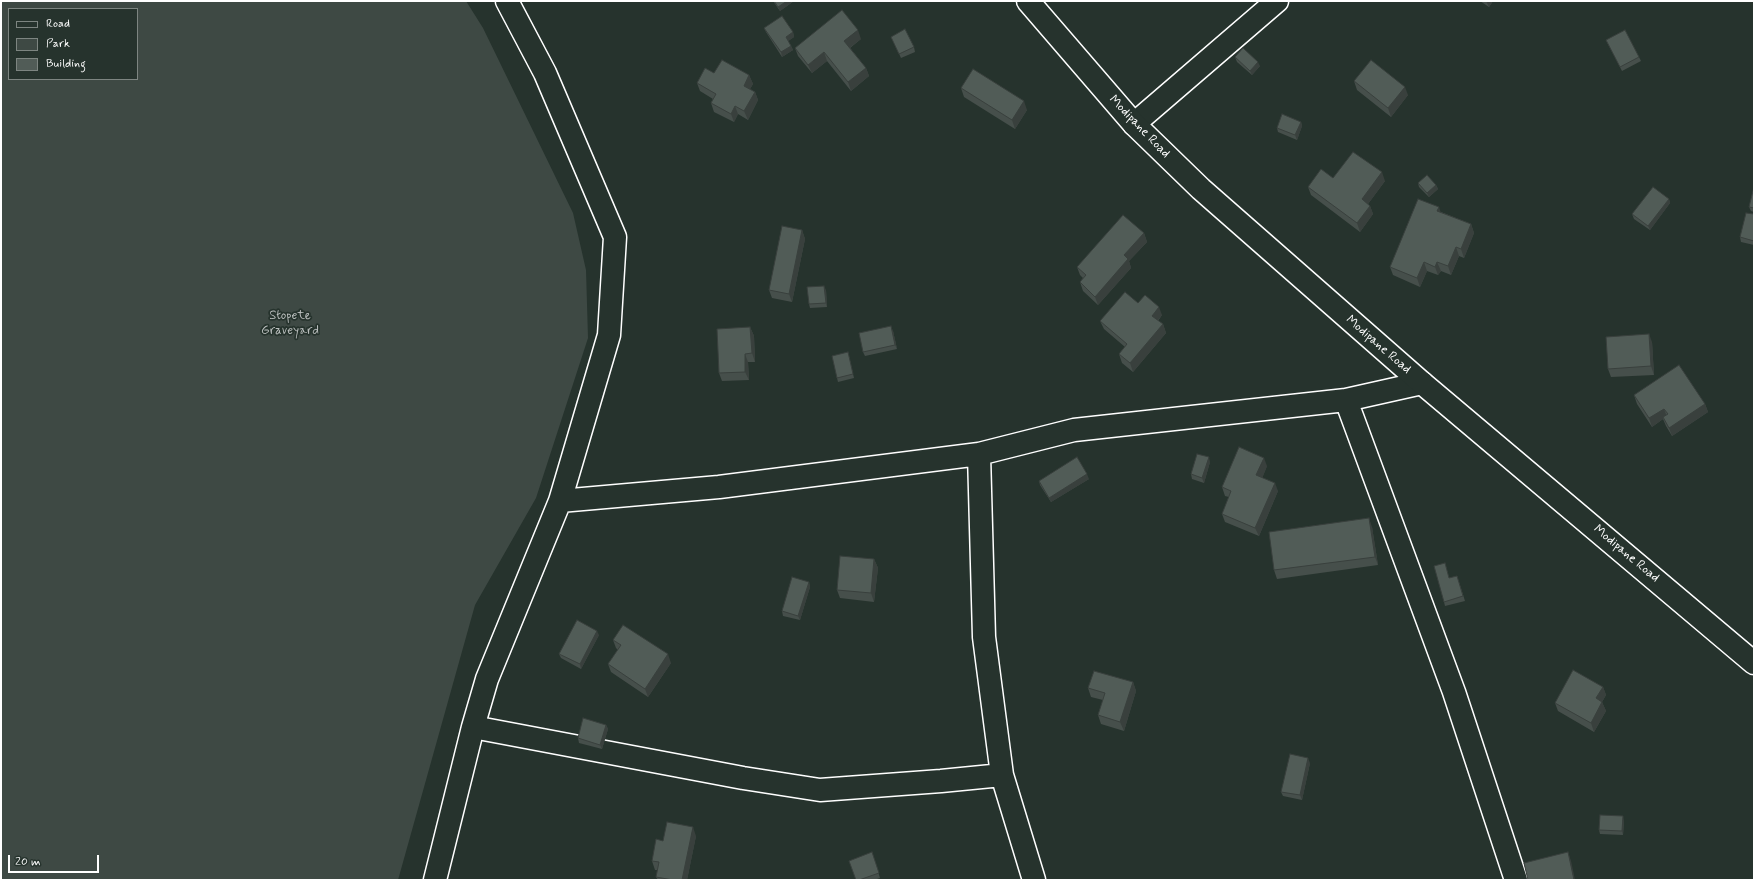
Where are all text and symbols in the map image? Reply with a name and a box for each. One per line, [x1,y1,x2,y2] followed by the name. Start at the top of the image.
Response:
[8,8,138,80] legend
[46,16,70,32] text: Road
[46,36,70,52] text: Park
[46,56,86,72] text: Building
[1105,92,1173,162] street label: Modipane Road
[261,308,319,339] park label: Stopete Graveyard
[1342,312,1414,378] street label: Modipane Road
[1590,522,1662,586] street label: Modipane Road
[10,847,101,873] scale bar
[15,854,41,870] text: 20 m

